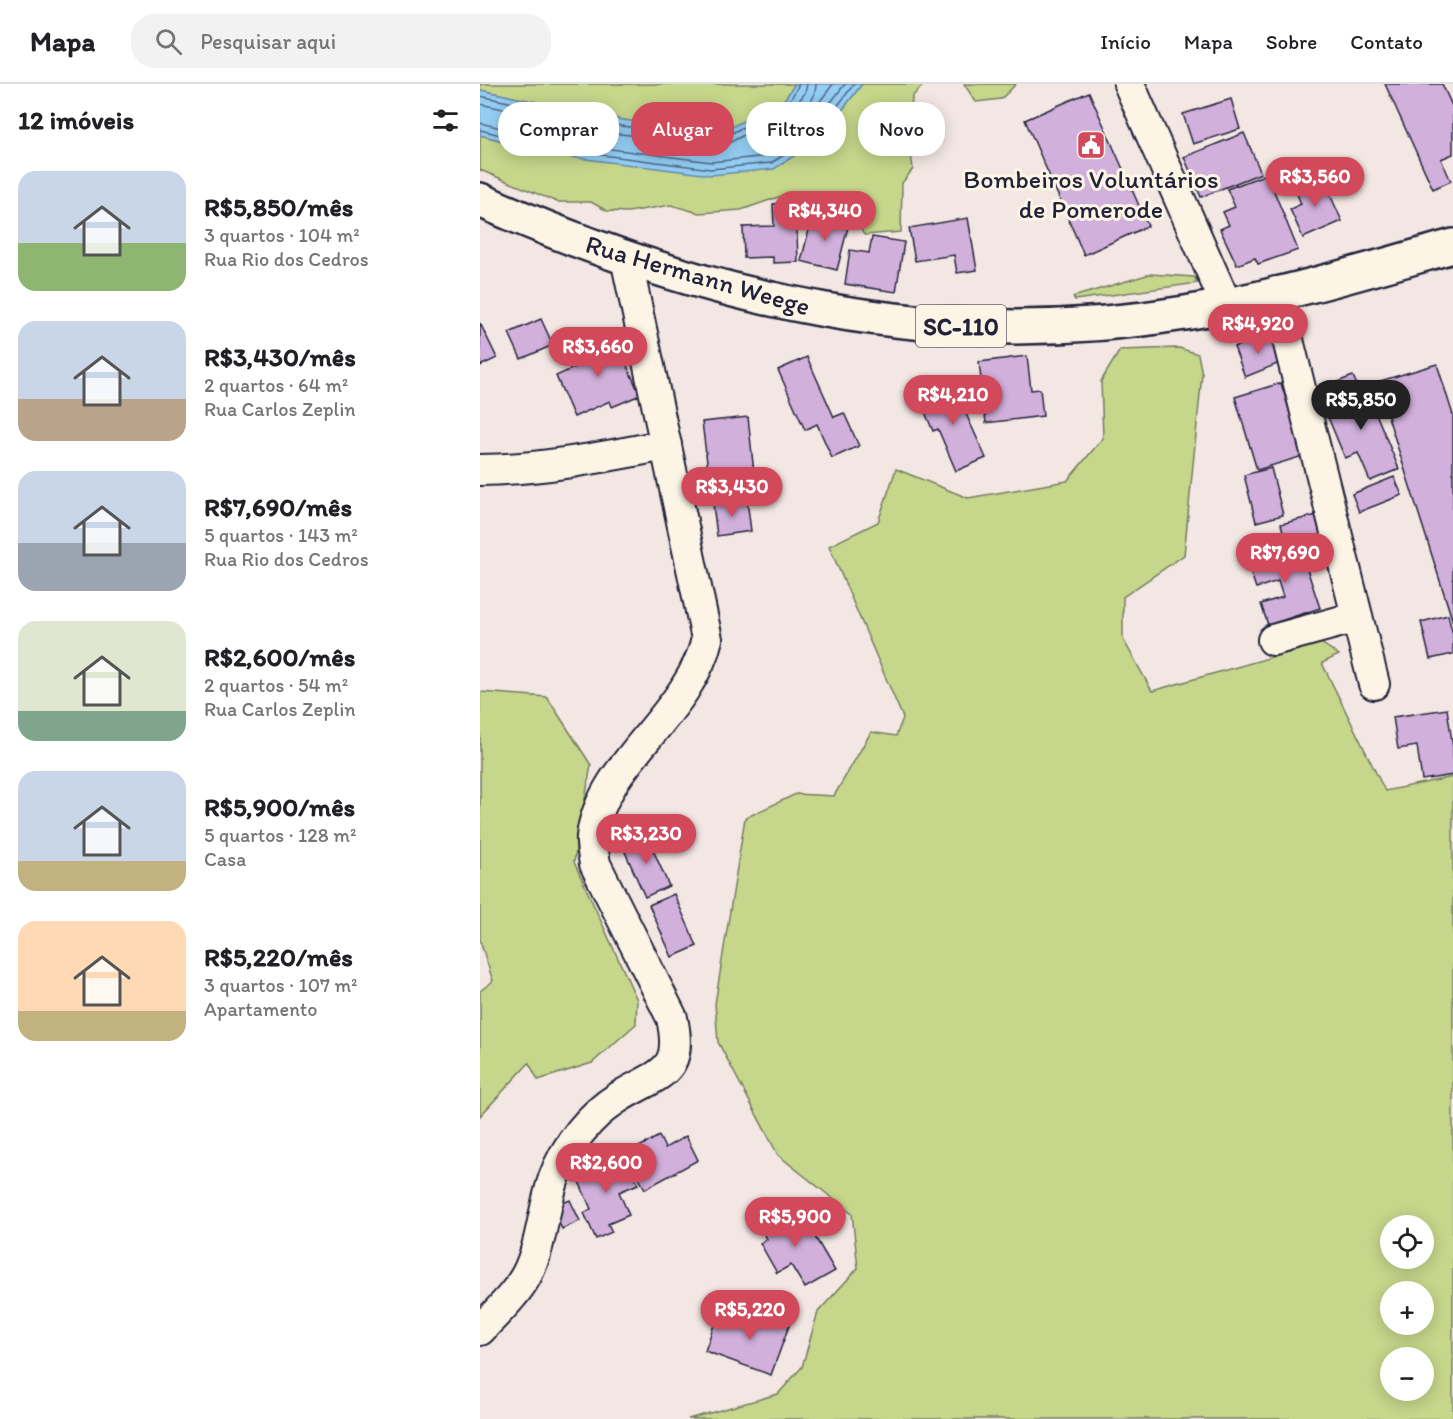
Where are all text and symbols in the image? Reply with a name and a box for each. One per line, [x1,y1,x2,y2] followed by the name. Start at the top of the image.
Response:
[131,14,551,68] search box
[30,24,95,58] text: Mapa
[152,25,185,58] icon: search
[200,28,336,55] text: Pesquisar aqui
[1100,29,1151,54] text: Início
[1184,29,1233,54] text: Mapa
[1266,29,1317,54] text: Sobre
[1350,29,1423,54] text: Contato
[498,102,619,156] chip: Comprar
[631,102,734,156] chip: Alugar
[746,102,846,156] chip: Filtros
[858,102,945,156] chip: Novo
[18,104,134,136] text: 12 imóveis
[429,104,462,137] icon: filters
[1075,129,1107,161] public building icon: Bombeiros Voluntários de Pomerode
[1260,157,1370,208] pin: R$3,560
[963,163,1219,225] place label: Bombeiros Voluntários de Pomerode
[1279,164,1351,188] text: R$3,560
[204,191,353,223] text: R$5,850/mês
[770,191,880,242] pin: R$4,340
[66,195,138,267] icon: home
[788,198,862,222] text: R$4,340
[204,223,360,247] text: 3 quartos · 104 m²
[582,228,814,322] street label: Rua Hermann Weege
[204,247,369,271] text: Rua Rio dos Cedros
[1203,304,1313,355] pin: R$4,920
[916,305,1006,347] road number: SC-110
[1222,311,1294,335] text: R$4,920
[543,327,653,378] pin: R$3,660
[562,334,634,358] text: R$3,660
[204,341,356,373] text: R$3,430/mês
[66,345,138,417] icon: home
[204,373,348,397] text: 2 quartos · 64 m²
[898,375,1008,426] pin: R$4,210
[1306,380,1416,431] pin: R$5,850
[917,382,989,406] text: R$4,210
[1325,387,1397,411] text: R$5,850
[204,397,356,421] text: Rua Carlos Zeplin
[677,467,787,518] pin: R$3,430
[695,474,769,498] text: R$3,430
[204,491,352,523] text: R$7,690/mês
[66,495,138,567] icon: home
[204,523,358,547] text: 5 quartos · 143 m²
[1230,533,1340,584] pin: R$7,690
[1250,540,1320,564] text: R$7,690
[204,547,369,571] text: Rua Rio dos Cedros
[204,641,355,673] text: R$2,600/mês
[66,645,138,717] icon: home
[204,673,348,697] text: 2 quartos · 54 m²
[204,697,356,721] text: Rua Carlos Zeplin
[204,791,355,823] text: R$5,900/mês
[66,795,138,867] icon: home
[591,814,701,865] pin: R$3,230
[610,821,682,845] text: R$3,230
[204,823,356,847] text: 5 quartos · 128 m²
[204,847,246,871] text: Casa
[204,941,353,973] text: R$5,220/mês
[66,945,138,1017] icon: home
[204,973,358,997] text: 3 quartos · 107 m²
[204,997,318,1021] text: Apartamento
[551,1143,661,1194] pin: R$2,600
[570,1150,642,1174] text: R$2,600
[740,1197,850,1248] pin: R$5,900
[759,1204,831,1228] text: R$5,900
[1380,1215,1434,1401] map controls
[1380,1215,1434,1269] button: locate
[1380,1281,1434,1335] button: +
[695,1290,805,1341] pin: R$5,220
[715,1297,785,1321] text: R$5,220
[1380,1347,1434,1401] button: −

